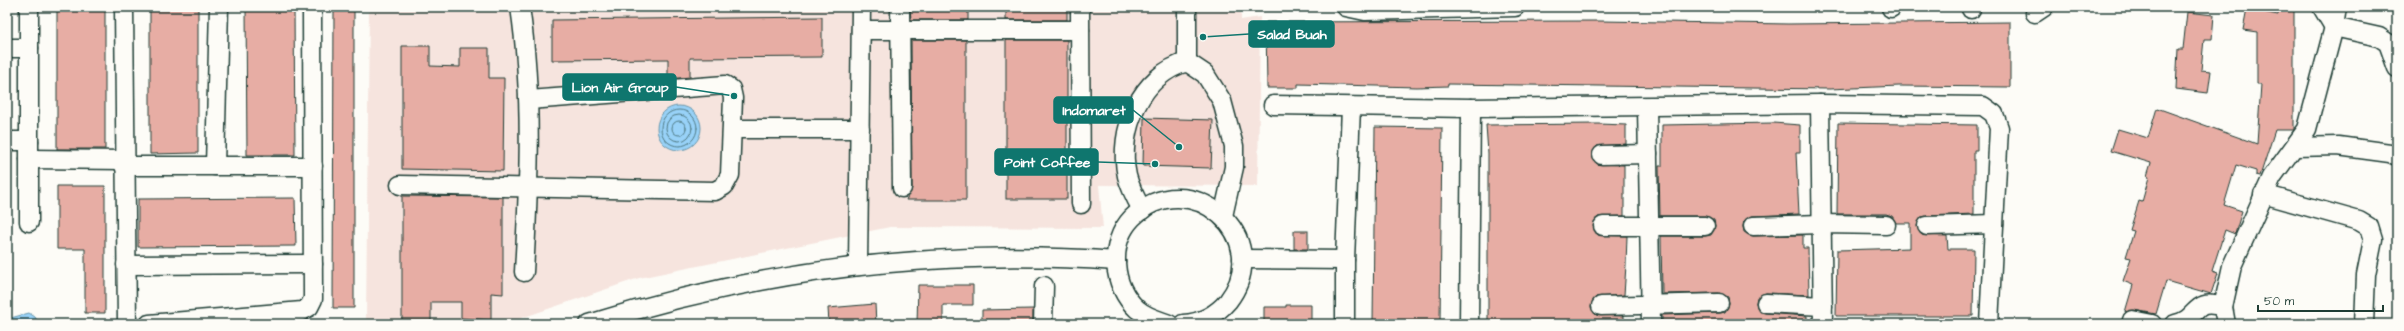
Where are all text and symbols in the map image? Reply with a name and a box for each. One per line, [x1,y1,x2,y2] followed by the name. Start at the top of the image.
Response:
[1249,21,1334,47] callout: Salad Buah
[1256,25,1328,45] text: Salad Buah
[563,74,676,100] callout: Lion Air Group
[572,78,669,98] text: Lion Air Group
[1054,97,1133,123] callout: Indomaret
[1062,101,1126,121] text: Indomaret
[995,149,1098,175] callout: Point Coffee
[1004,153,1091,173] text: Point Coffee
[2258,287,2383,313] scale bar
[2264,293,2295,310] text: 50 m

